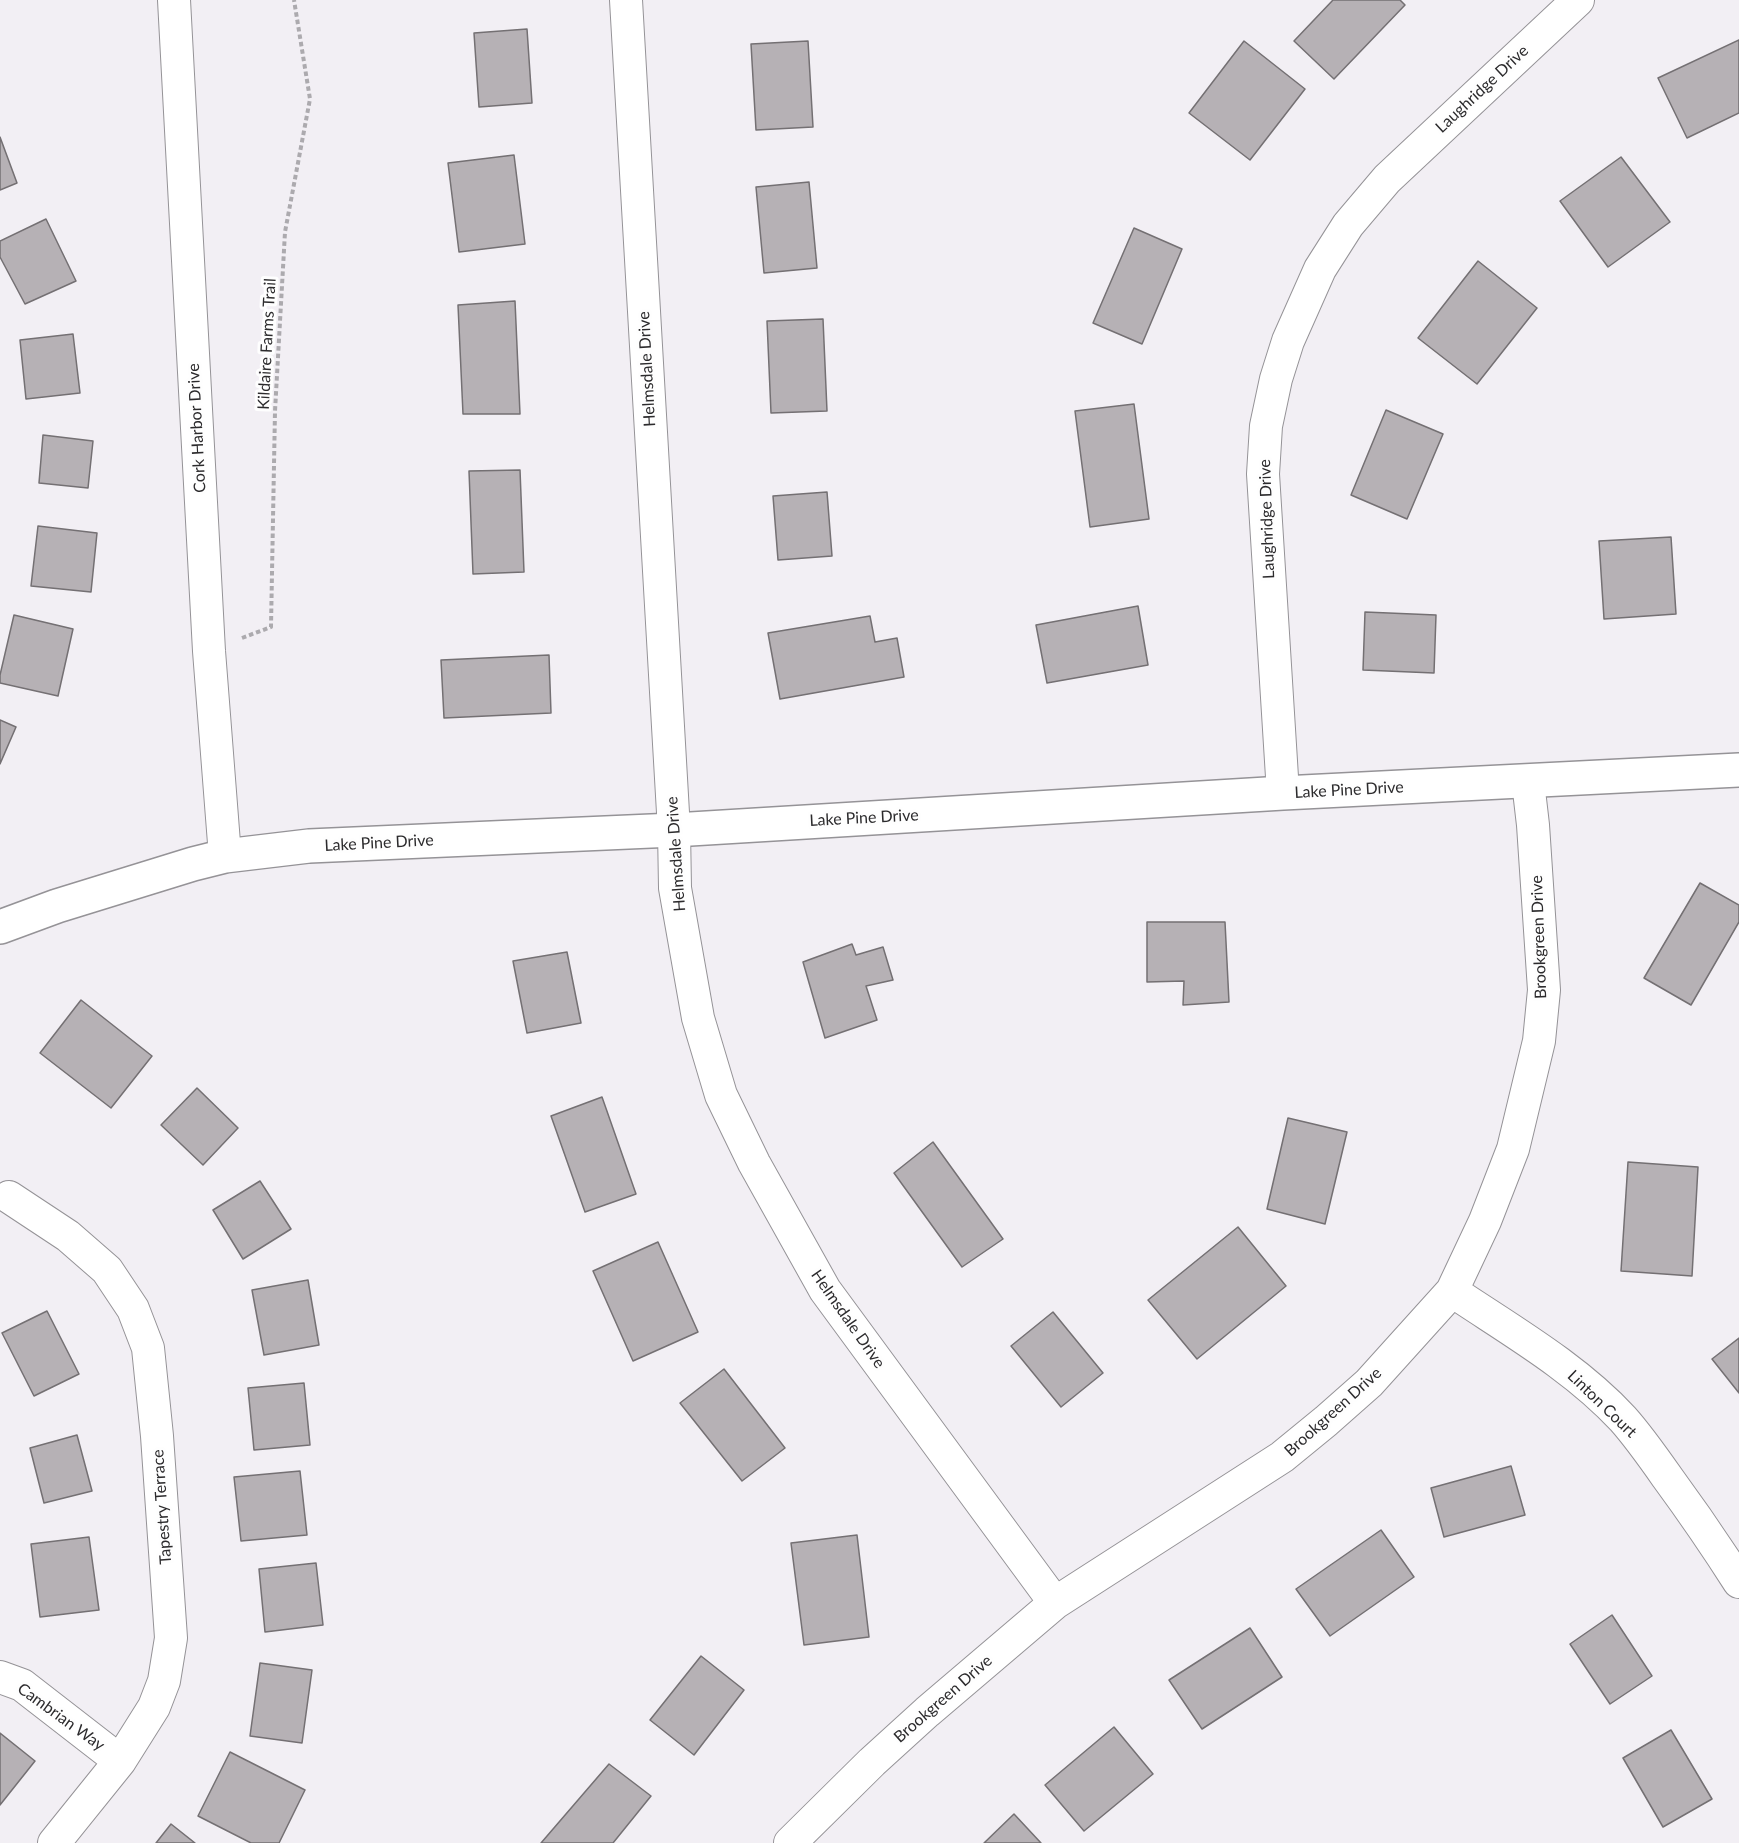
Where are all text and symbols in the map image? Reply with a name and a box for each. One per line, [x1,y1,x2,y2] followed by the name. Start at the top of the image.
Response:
[1432,41,1532,137] street label: Laughridge Drive
[254,278,280,410] street label: Kildaire Farms Trail
[634,311,660,427] street label: Helmsdale Drive
[184,363,210,493] street label: Cork Harbor Drive
[1255,459,1279,579] street label: Laughridge Drive
[1294,778,1404,802] street label: Lake Pine Drive
[662,796,690,912] street label: Helmsdale Drive
[809,806,919,830] street label: Lake Pine Drive
[324,831,434,855] street label: Lake Pine Drive
[1527,875,1551,999] street label: Brookgreen Drive
[807,1266,889,1372] street label: Helmsdale Drive
[1281,1363,1385,1461] street label: Brookgreen Drive
[1563,1366,1641,1442] street label: Linton Court
[148,1449,176,1565] street label: Tapestry Terrace
[890,1651,996,1747] street label: Brookgreen Drive
[14,1679,108,1755] street label: Cambrian Way

